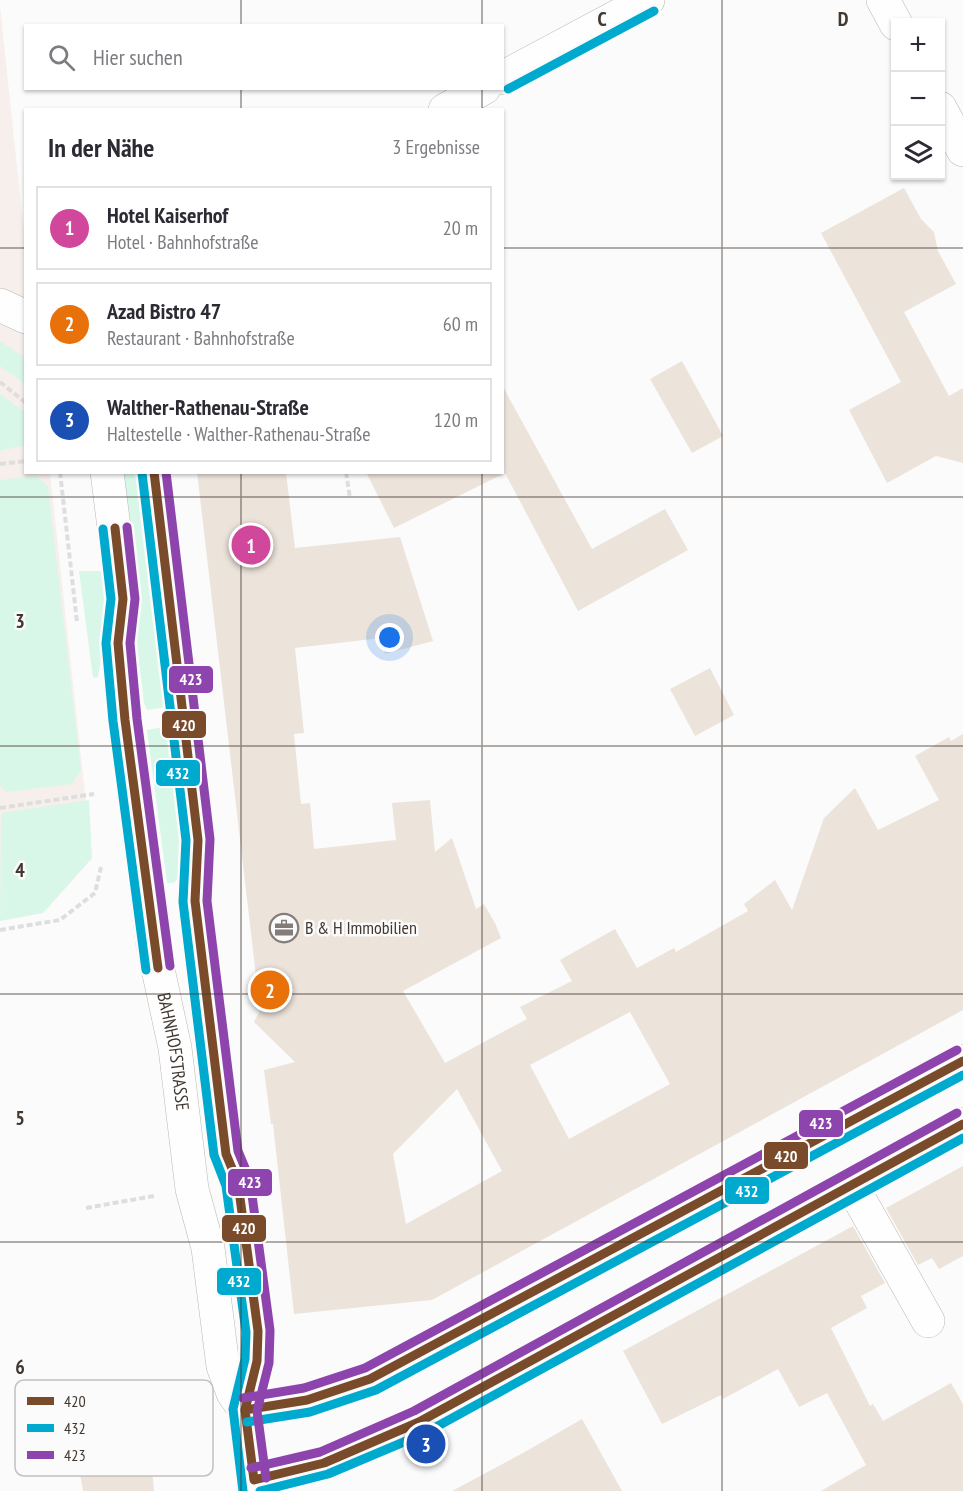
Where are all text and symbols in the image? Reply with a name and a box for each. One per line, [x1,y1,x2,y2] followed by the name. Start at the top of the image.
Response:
[597,6,607,32] text: C
[838,6,849,32] text: D
[891,18,945,180] map controls
[891,18,945,72] button: +
[24,24,504,90] search box
[45,41,78,74] icon: search
[93,43,183,71] text: Hier suchen
[891,72,945,126] button: −
[891,126,945,180] button: layers
[48,131,154,164] text: In der Nähe
[392,134,480,160] text: 3 Ergebnisse
[107,201,228,229] text: Hotel Kaiserhof
[65,215,74,241] text: 1
[443,215,478,241] text: 20 m
[107,229,259,255] text: Hotel · Bahnhofstraße
[107,297,221,325] text: Azad Bistro 47
[65,311,74,337] text: 2
[443,311,478,337] text: 60 m
[107,325,295,351] text: Restaurant · Bahnhofstraße
[107,393,309,421] text: Walther-Rathenau-Straße
[65,407,74,433] text: 3
[434,407,478,433] text: 120 m
[107,421,371,447] text: Haltestelle · Walther-Rathenau-Straße
[232,522,270,568] pin: 1
[15,608,25,634] text: 3
[375,623,404,652] your location
[168,665,214,694] line badge: 423
[180,669,202,689] text: 423
[161,710,207,739] line badge: 420
[173,715,196,735] text: 420
[155,759,201,787] line badge: 432
[167,763,189,783] text: 432
[15,857,25,883] text: 4
[268,912,300,944] office icon: B & H Immobilien
[305,916,417,939] place label: B & H Immobilien
[250,968,290,1012] pin: 2
[152,991,194,1112] street label: BAHNHOFSTRASSE
[15,1105,25,1131] text: 5
[798,1109,844,1138] line badge: 423
[810,1113,832,1133] text: 423
[763,1141,809,1170] line badge: 420
[775,1146,798,1166] text: 420
[227,1168,273,1197] line badge: 423
[239,1172,261,1192] text: 423
[724,1176,770,1205] line badge: 432
[736,1181,758,1201] text: 432
[221,1214,267,1243] line badge: 420
[233,1218,256,1238] text: 420
[216,1267,262,1296] line badge: 432
[228,1271,250,1291] text: 432
[15,1354,25,1380] text: 6
[15,1380,213,1476] legend
[64,1391,86,1411] text: 420
[64,1418,86,1438] text: 432
[406,1422,446,1466] pin: 3
[64,1445,86,1465] text: 423

